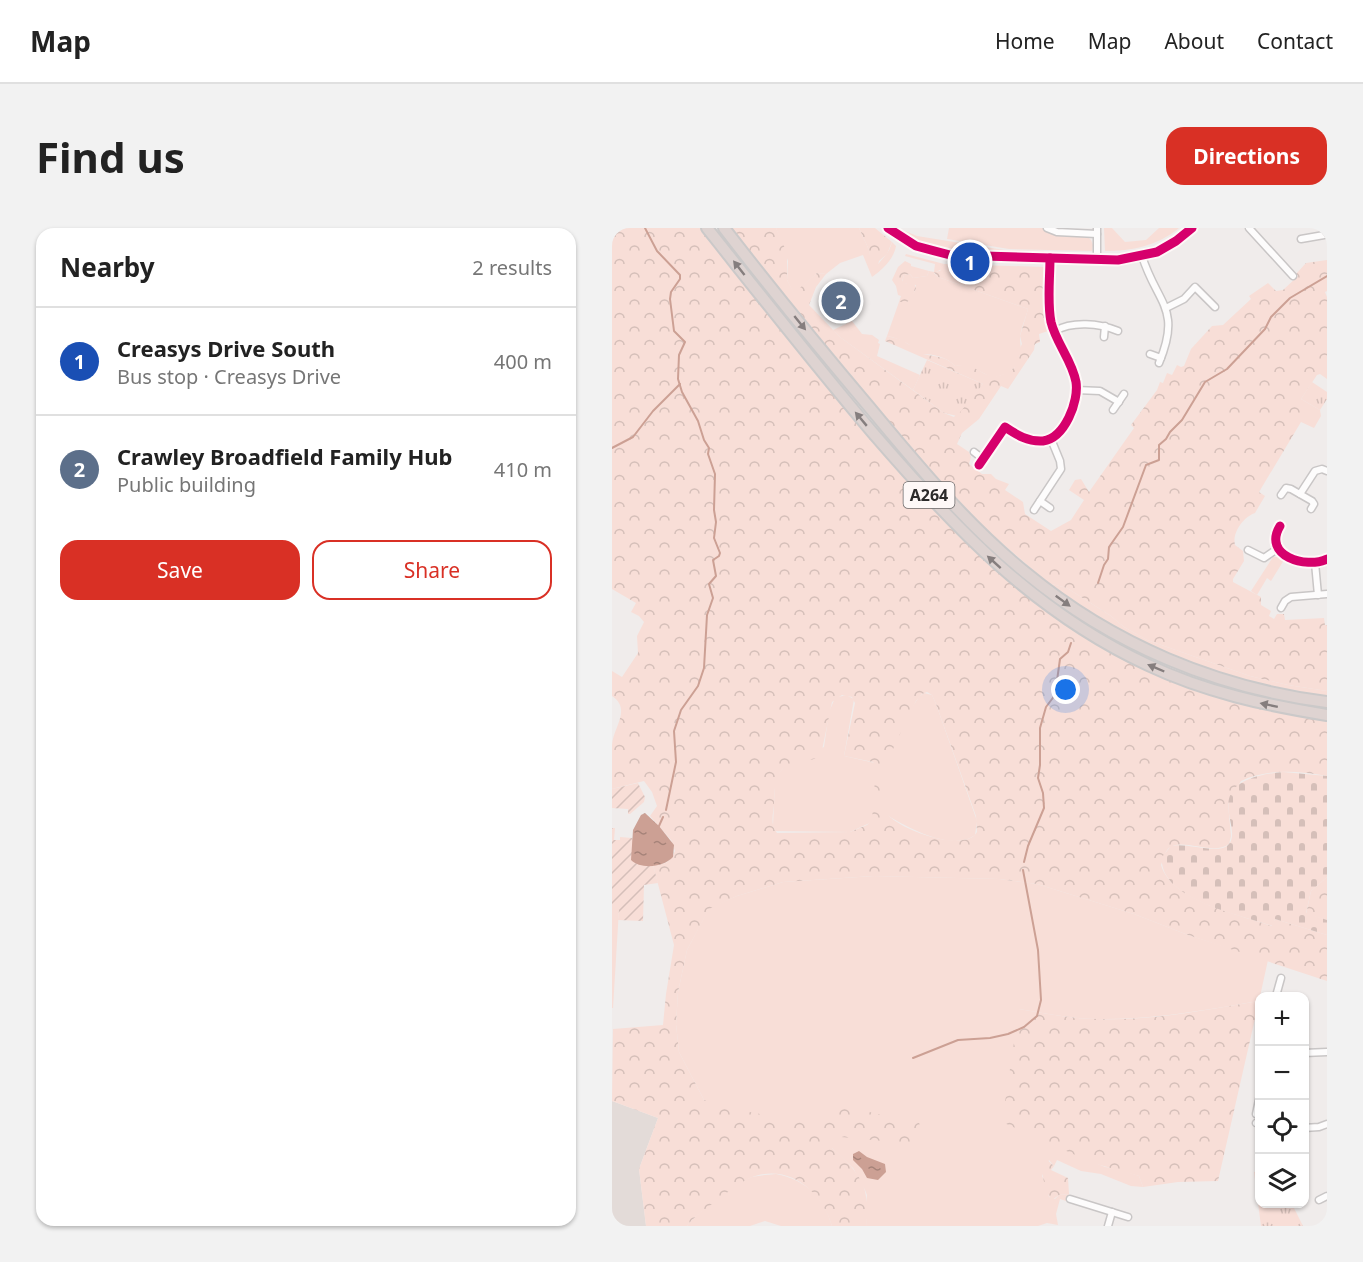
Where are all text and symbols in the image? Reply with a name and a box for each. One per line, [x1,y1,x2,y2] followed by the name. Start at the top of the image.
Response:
[30,22,91,60] text: Map
[995,27,1055,55] text: Home
[1088,27,1131,55] text: Map
[1164,27,1224,55] text: About
[1257,27,1333,55] text: Contact
[1166,127,1327,185] button: Directions
[36,128,185,185] text: Find us
[950,240,990,285] pin: 1
[60,249,155,285] text: Nearby
[472,254,552,281] text: 2 results
[733,260,745,275] one-way arrow
[822,278,860,324] pin: 2
[793,315,806,331] one-way arrow
[117,333,335,363] text: Creasys Drive South
[74,348,85,375] text: 1
[494,348,552,375] text: 400 m
[117,363,341,390] text: Bus stop · Creasys Drive
[855,411,868,427] one-way arrow
[117,441,452,471] text: Crawley Broadfield Family Hub
[74,456,85,483] text: 2
[494,456,552,483] text: 410 m
[117,471,256,498] text: Public building
[904,482,954,508] road number: A264
[60,540,300,600] button: Save
[312,540,552,600] button: Share
[987,556,1002,569] one-way arrow
[1055,594,1070,606] one-way arrow
[1147,663,1165,673] one-way arrow
[1051,675,1080,704] your location
[1260,700,1279,709] one-way arrow
[1255,992,1309,1208] map controls
[1255,992,1309,1046] button: +
[1255,1046,1309,1100] button: −
[1255,1100,1309,1154] button: locate
[1255,1154,1309,1208] button: layers

